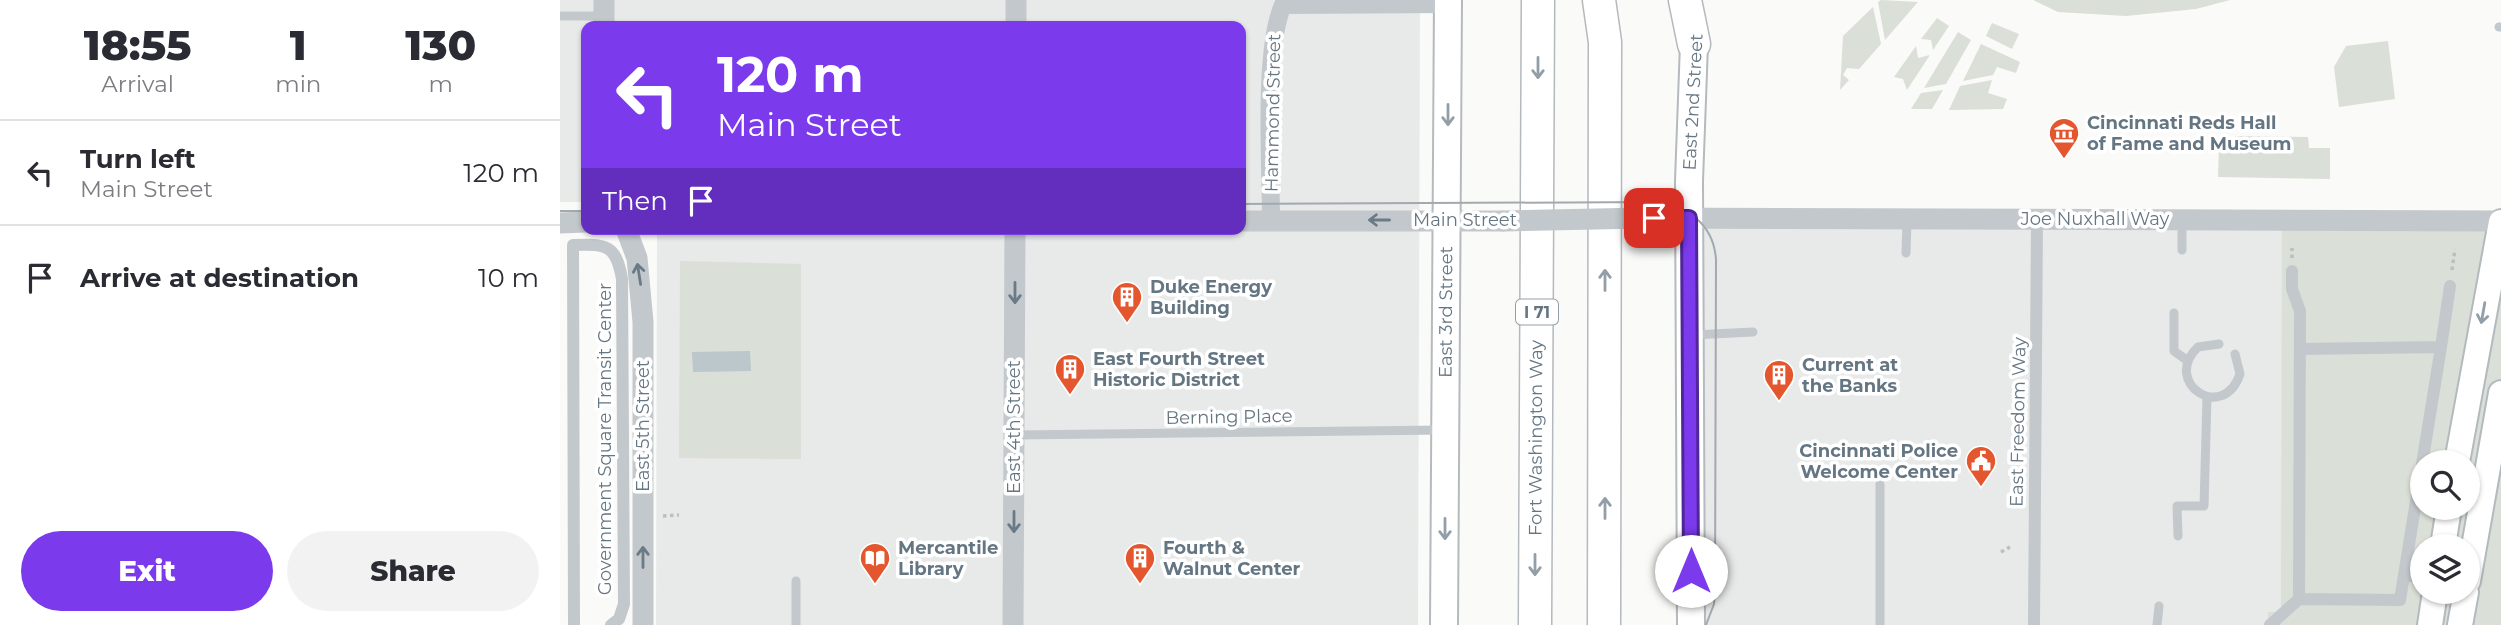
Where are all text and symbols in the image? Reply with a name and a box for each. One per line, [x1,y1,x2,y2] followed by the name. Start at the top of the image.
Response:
[84,19,192,71] text: 18:55
[290,19,307,71] text: 1
[405,19,476,71] text: 130
[1678,33,1708,171] street label: East 2nd Street
[1261,34,1285,192] street label: Hammond Street
[717,45,864,104] text: 120 m
[602,49,693,140] icon: left
[1531,56,1545,79] one-way arrow
[101,70,174,98] text: Arrival
[275,70,321,98] text: min
[428,70,453,98] text: m
[1441,103,1454,126] one-way arrow
[717,105,902,144] text: Main Street
[2087,112,2291,155] place label: Cincinnati Reds Hall of Fame and Museum
[2047,116,2081,160] museum icon: Cincinnati Reds Hall of Fame and Museum
[80,143,196,175] text: Turn left
[21,154,59,192] icon: left
[463,157,539,189] text: 120 m
[80,175,213,203] text: Main Street
[682,182,720,220] icon: arrive
[602,185,668,217] text: Then
[1624,188,1684,248] pin
[1635,199,1673,237] icon: arrive
[2020,208,2169,230] street label: Joe Nuxhall Way
[1413,209,1517,231] street label: Main Street
[1367,213,1390,227] one-way arrow
[1435,246,1457,378] street label: East 3rd Street
[21,259,59,297] icon: arrive
[80,262,359,294] text: Arrive at destination
[478,262,539,294] text: 10 m
[632,264,645,286] one-way arrow
[1598,269,1612,292] one-way arrow
[1150,276,1272,319] place label: Duke Energy Building
[1110,280,1144,324] building icon: Duke Energy Building
[1008,281,1022,304] one-way arrow
[594,283,616,595] street label: Government Square Transit Center
[1516,300,1558,324] road number: I 71
[2476,301,2490,324] one-way arrow
[2006,337,2030,507] street label: East Freedom Way
[1524,340,1547,536] street label: Fort Washington Way
[1093,348,1265,391] place label: East Fourth Street Historic District
[1053,352,1087,396] building icon: East Fourth Street Historic District
[1802,354,1898,397] place label: Current at the Banks
[1762,358,1796,402] building icon: Current at the Banks
[632,360,654,492] street label: East 5th Street
[1003,360,1025,494] street label: East 4th Street
[1165,405,1293,429] street label: Berning Place
[1799,440,1958,483] place label: Cincinnati Police Welcome Center
[1964,444,1998,488] public building icon: Cincinnati Police Welcome Center
[2410,450,2480,604] map controls
[2410,450,2480,520] button: search
[1598,497,1612,520] one-way arrow
[1007,511,1021,534] one-way arrow
[1438,517,1451,540] one-way arrow
[21,531,273,611] button: Exit
[287,531,539,611] button: Share
[1654,534,1728,608] position arrow
[2410,534,2480,604] button: layers
[898,537,998,580] place label: Mercantile Library
[1163,537,1301,580] place label: Fourth & Walnut Center
[858,541,892,585] library icon: Mercantile Library
[1123,541,1157,585] building icon: Fourth & Walnut Center
[636,546,650,569] one-way arrow
[1528,553,1542,576] one-way arrow

